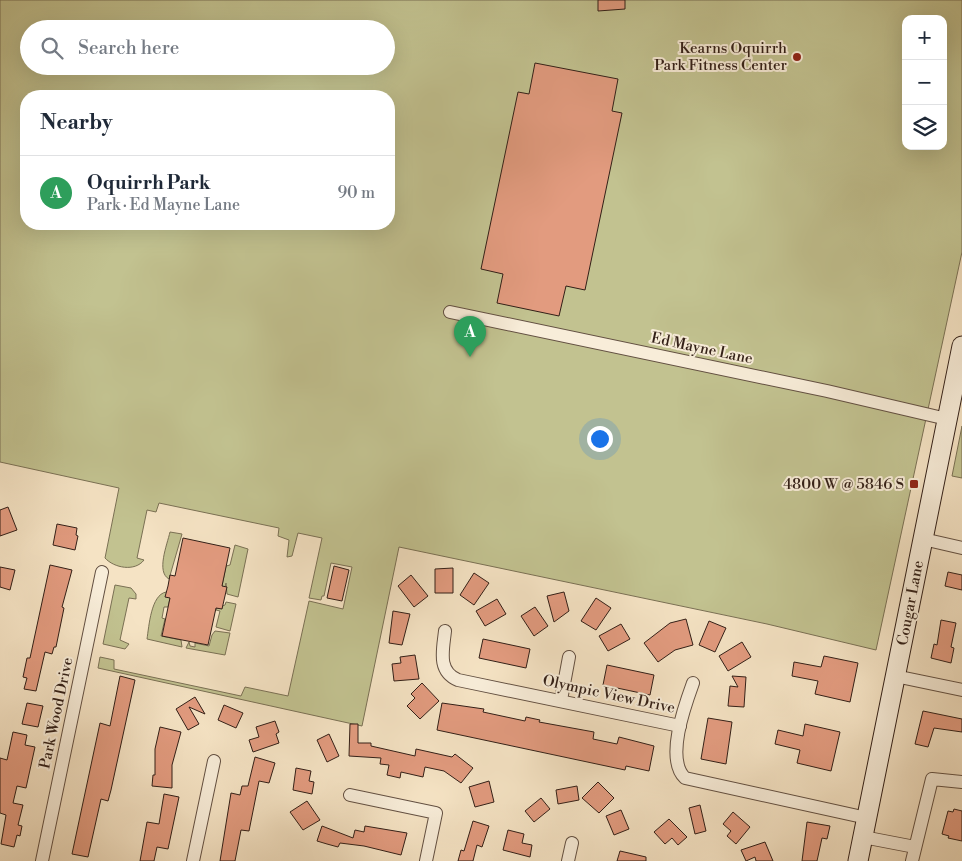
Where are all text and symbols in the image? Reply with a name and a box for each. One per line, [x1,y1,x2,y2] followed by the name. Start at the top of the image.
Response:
[902,15,947,150] map controls
[902,15,947,60] button: +
[20,20,395,75] search box
[38,34,66,62] icon: search
[78,36,179,60] text: Search here
[654,39,788,75] place label: Kearns Oquirrh Park Fitness Center
[791,51,803,63] marker: Kearns Oquirrh Park Fitness Center
[902,60,947,105] button: −
[902,105,947,150] button: layers
[40,110,113,136] text: Nearby
[87,171,211,195] text: Oquirrh Park
[50,183,62,203] text: A
[337,183,375,203] text: 90 m
[87,195,240,215] text: Park · Ed Mayne Lane
[454,316,486,357] pin: A
[649,328,755,369] street label: Ed Mayne Lane
[587,426,613,452] your location
[783,475,904,494] place label: 4800 W @ 5846 S
[908,478,920,490] marker: 4800 W @ 5846 S
[893,559,928,647] street label: Cougar Lane
[35,656,78,771] street label: Park Wood Drive
[541,671,677,718] street label: Olympic View Drive

